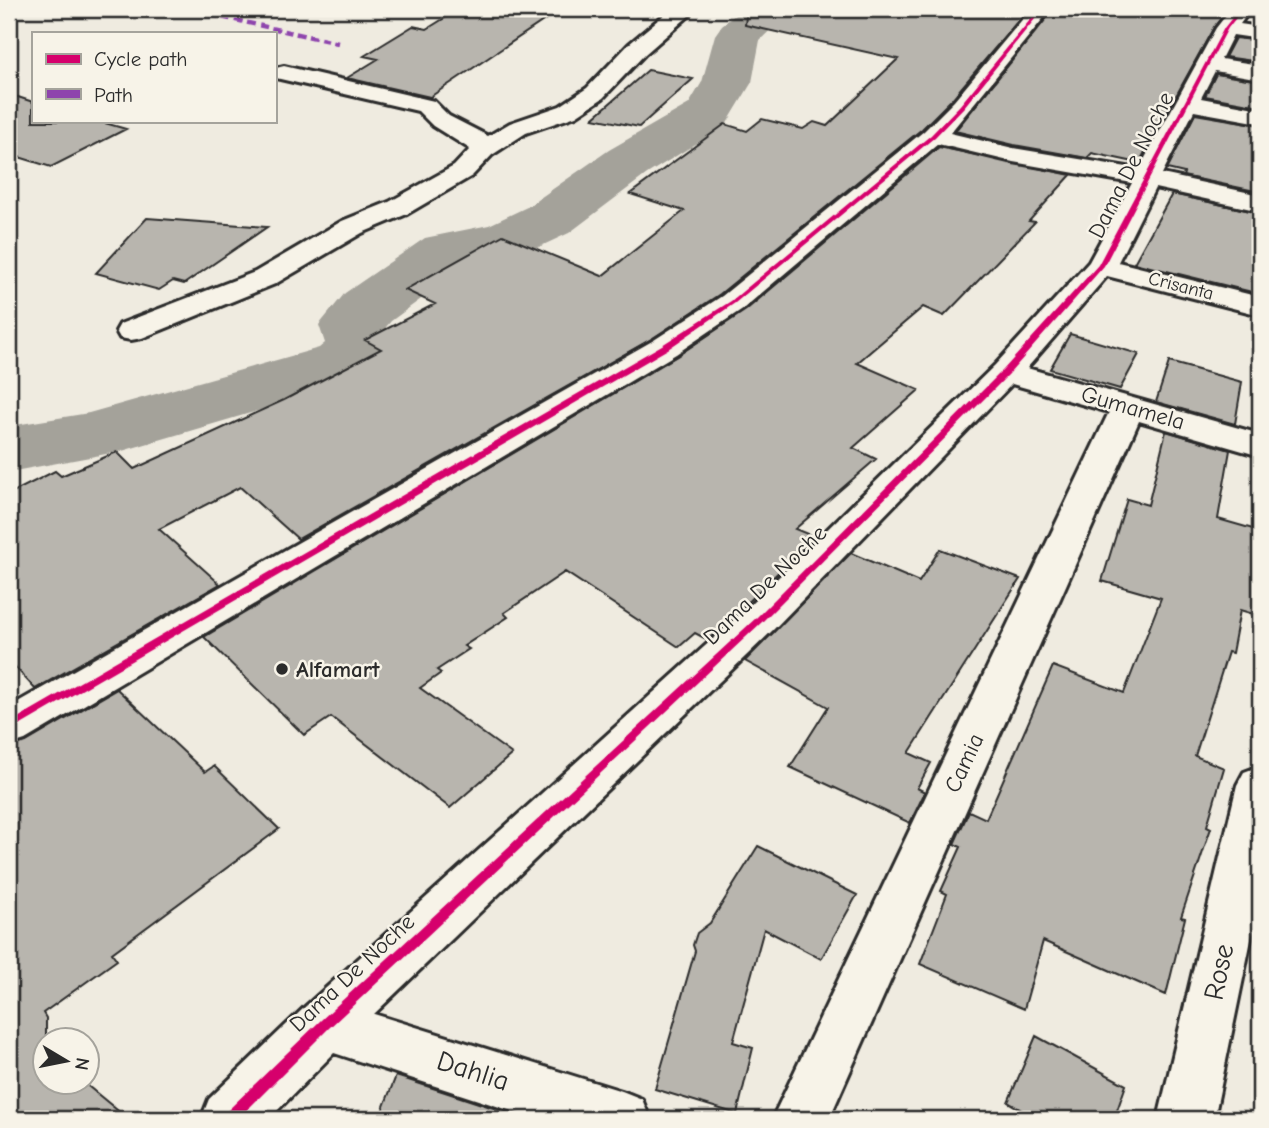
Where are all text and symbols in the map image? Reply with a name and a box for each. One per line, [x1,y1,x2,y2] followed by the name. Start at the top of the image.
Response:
[32,32,276,122] legend
[94,47,187,71] text: Cycle path
[94,83,133,107] text: Path
[1082,87,1180,243] street label: Dama De Noche
[1146,267,1216,305] street label: Crisanta
[1078,380,1188,436] street label: Gumamela
[698,519,832,651] street label: Dama De Noche
[296,656,380,683] place label: Alfamart
[274,661,290,677] marker: Alfamart
[939,729,989,797] street label: Camia
[284,908,420,1038] street label: Dama De Noche
[1197,941,1241,1003] street label: Rose
[32,1026,102,1096] north arrow
[433,1044,513,1098] street label: Dahlia
[70,1056,94,1072] text: N

